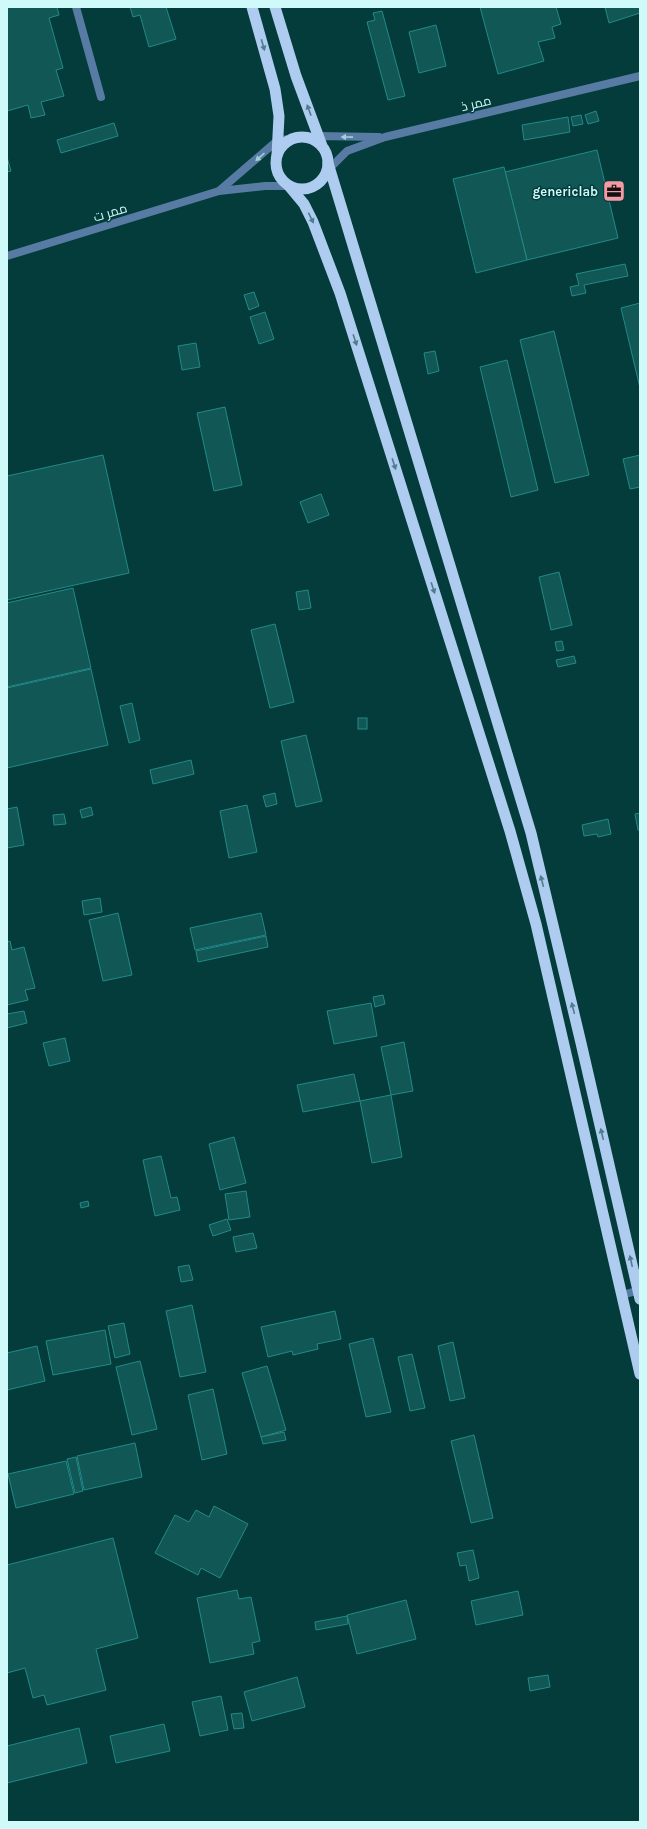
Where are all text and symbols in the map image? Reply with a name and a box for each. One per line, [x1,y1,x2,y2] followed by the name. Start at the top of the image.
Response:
[260,39,266,51] one-way arrow
[460,93,493,114] street label: ممر ذ
[305,104,311,116] one-way arrow
[340,134,353,140] one-way arrow
[255,152,265,161] one-way arrow
[601,178,627,204] office icon: genericlab
[533,184,598,199] place label: genericlab
[92,200,129,225] street label: ممر ت
[308,212,314,224] one-way arrow
[352,335,358,347] one-way arrow
[391,458,397,470] one-way arrow
[431,582,437,594] one-way arrow
[539,875,545,888] one-way arrow
[570,1002,576,1014] one-way arrow
[599,1128,605,1141] one-way arrow
[628,1255,634,1267] one-way arrow

